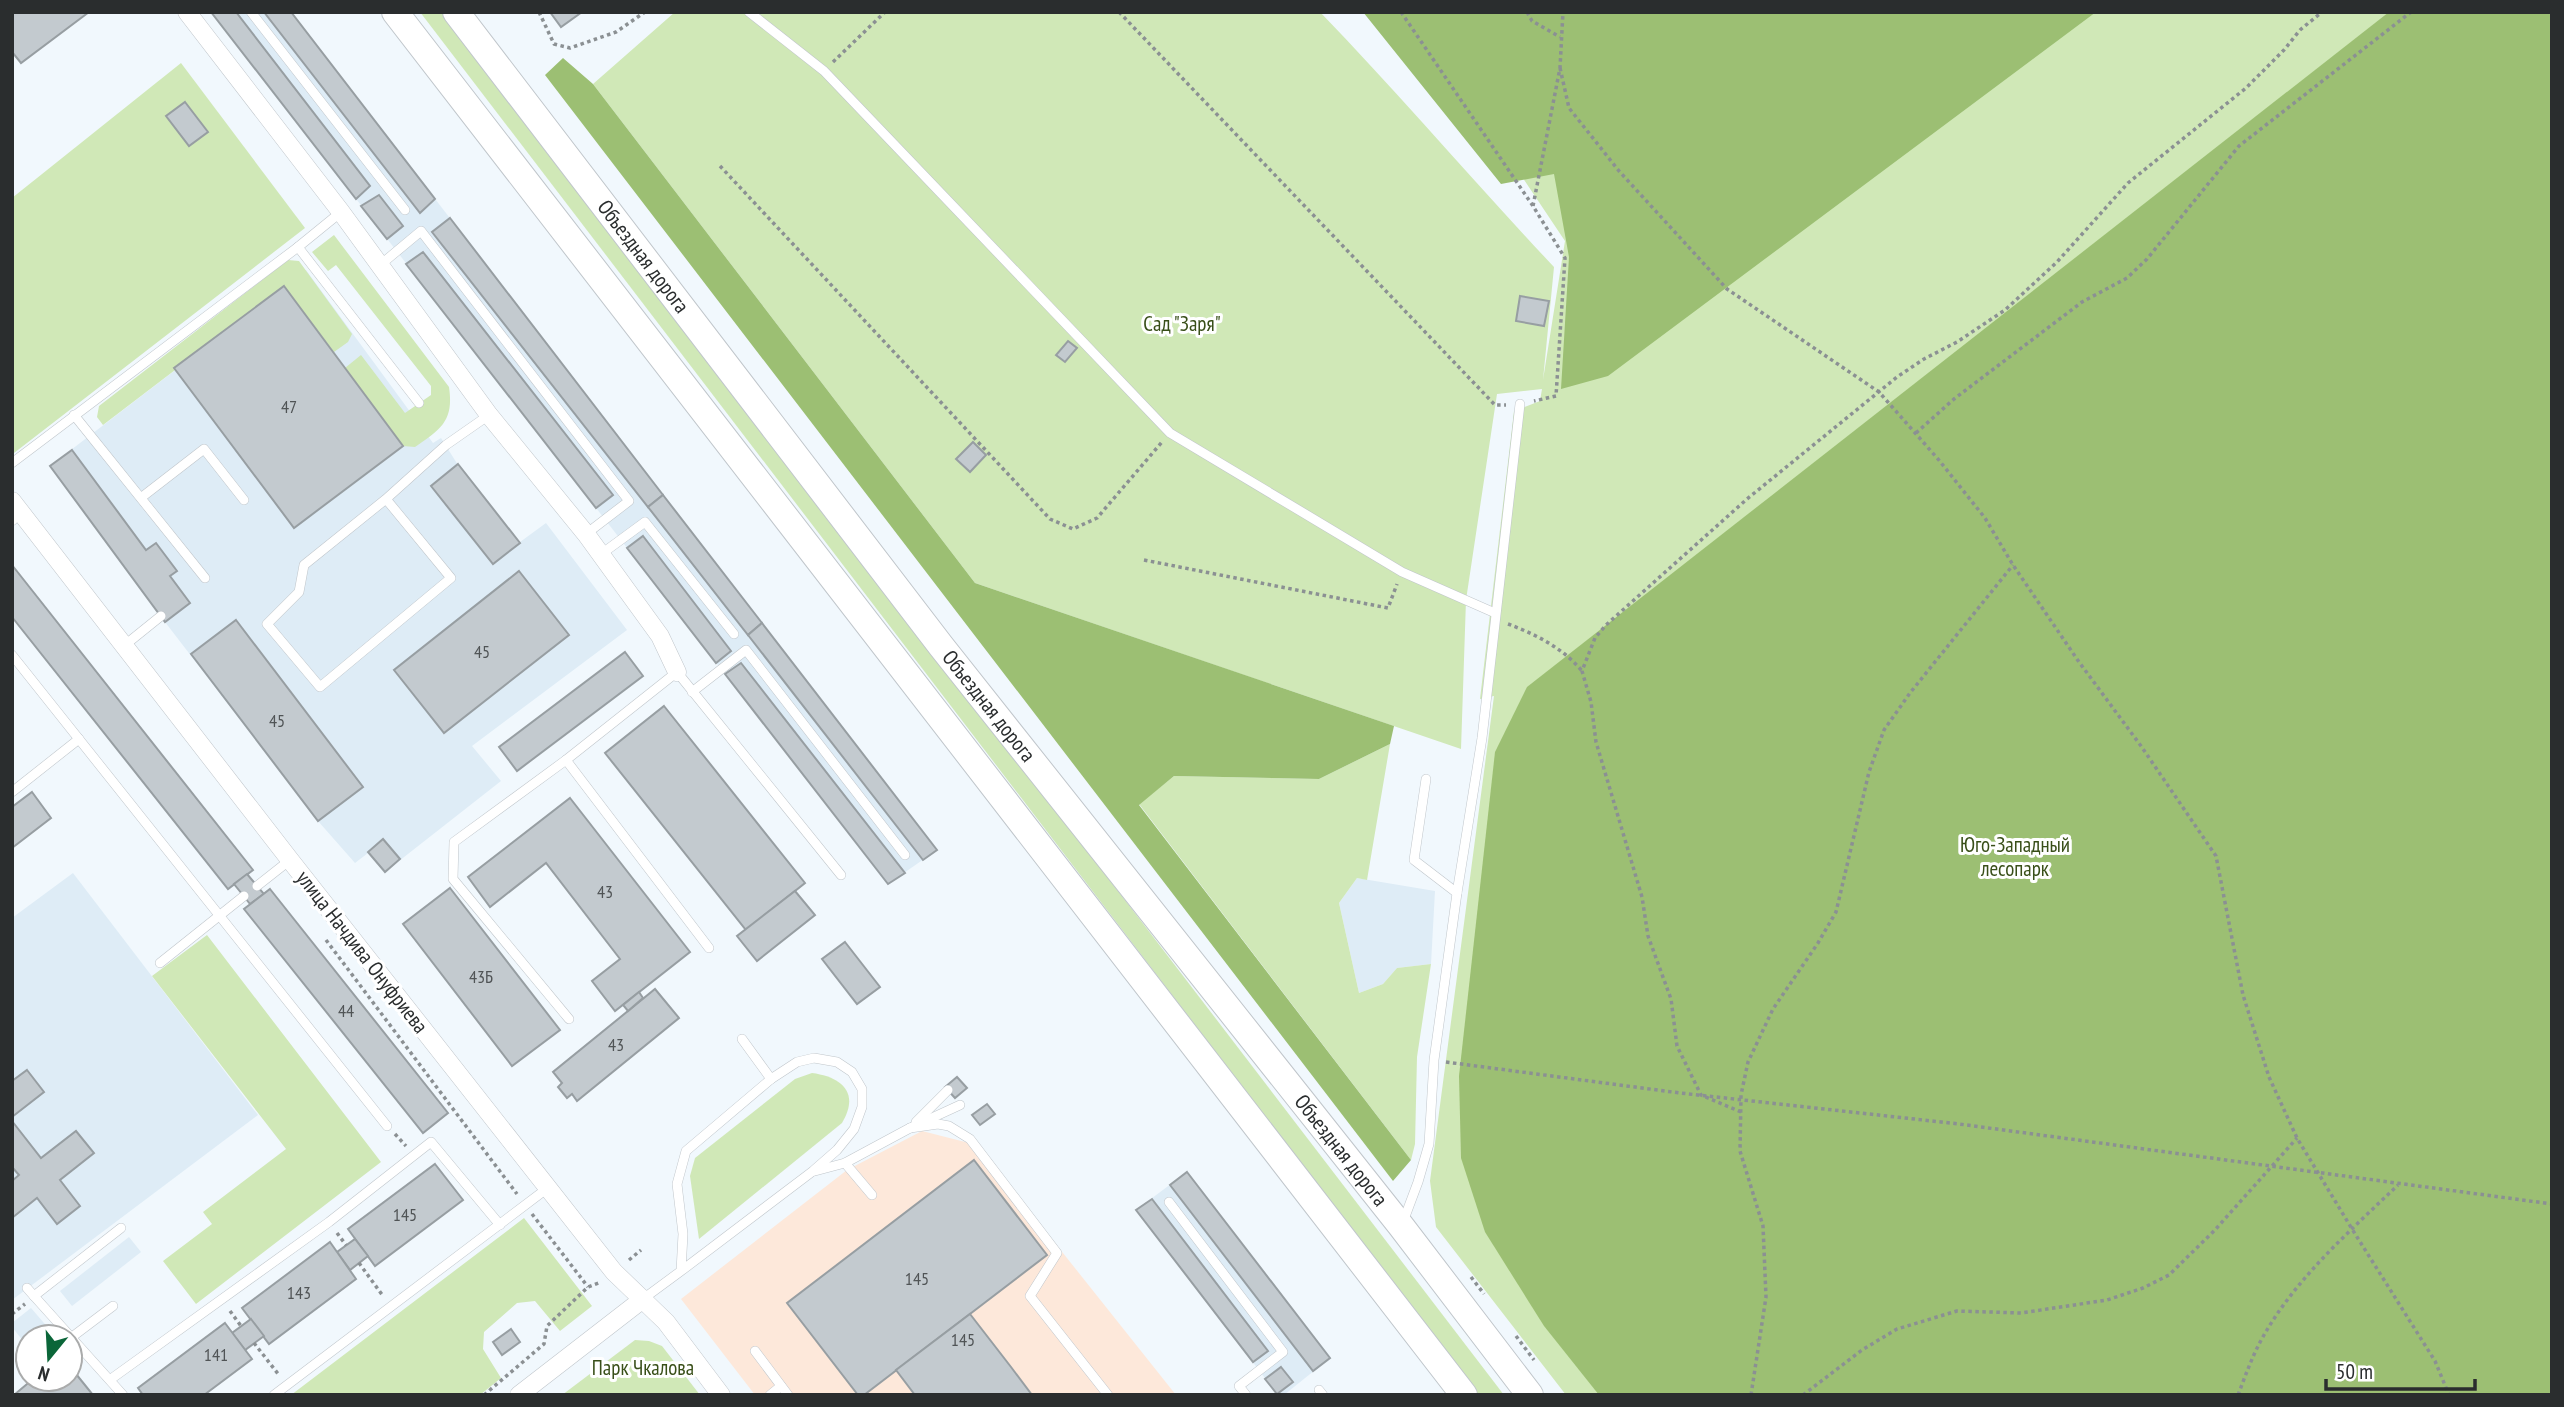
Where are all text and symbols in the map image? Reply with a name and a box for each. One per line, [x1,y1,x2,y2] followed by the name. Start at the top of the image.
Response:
[592,194,695,318] street label: Объездная дорога
[1143,310,1221,337] park label: Сад "Заря"
[281,395,297,418] house number: 47
[474,640,490,663] house number: 45
[936,644,1042,767] street label: Объездная дорога
[269,709,285,732] house number: 45
[1960,831,2070,882] park label: Юго-Западный лесопарк
[290,865,434,1038] street label: улица Начдива Онуфриева
[597,880,613,903] house number: 43
[469,965,493,988] house number: 43Б
[338,999,354,1022] house number: 44
[608,1033,624,1056] house number: 43
[1289,1089,1394,1211] street label: Объездная дорога
[393,1203,417,1226] house number: 145
[905,1267,929,1290] house number: 145
[287,1281,311,1304] house number: 143
[14,1323,84,1393] north arrow
[951,1328,975,1351] house number: 145
[204,1343,228,1366] house number: 141
[2326,1348,2475,1392] scale bar
[592,1354,694,1381] park label: Парк Чкалова
[2336,1358,2373,1385] text: 50 m
[35,1361,52,1387] text: N

